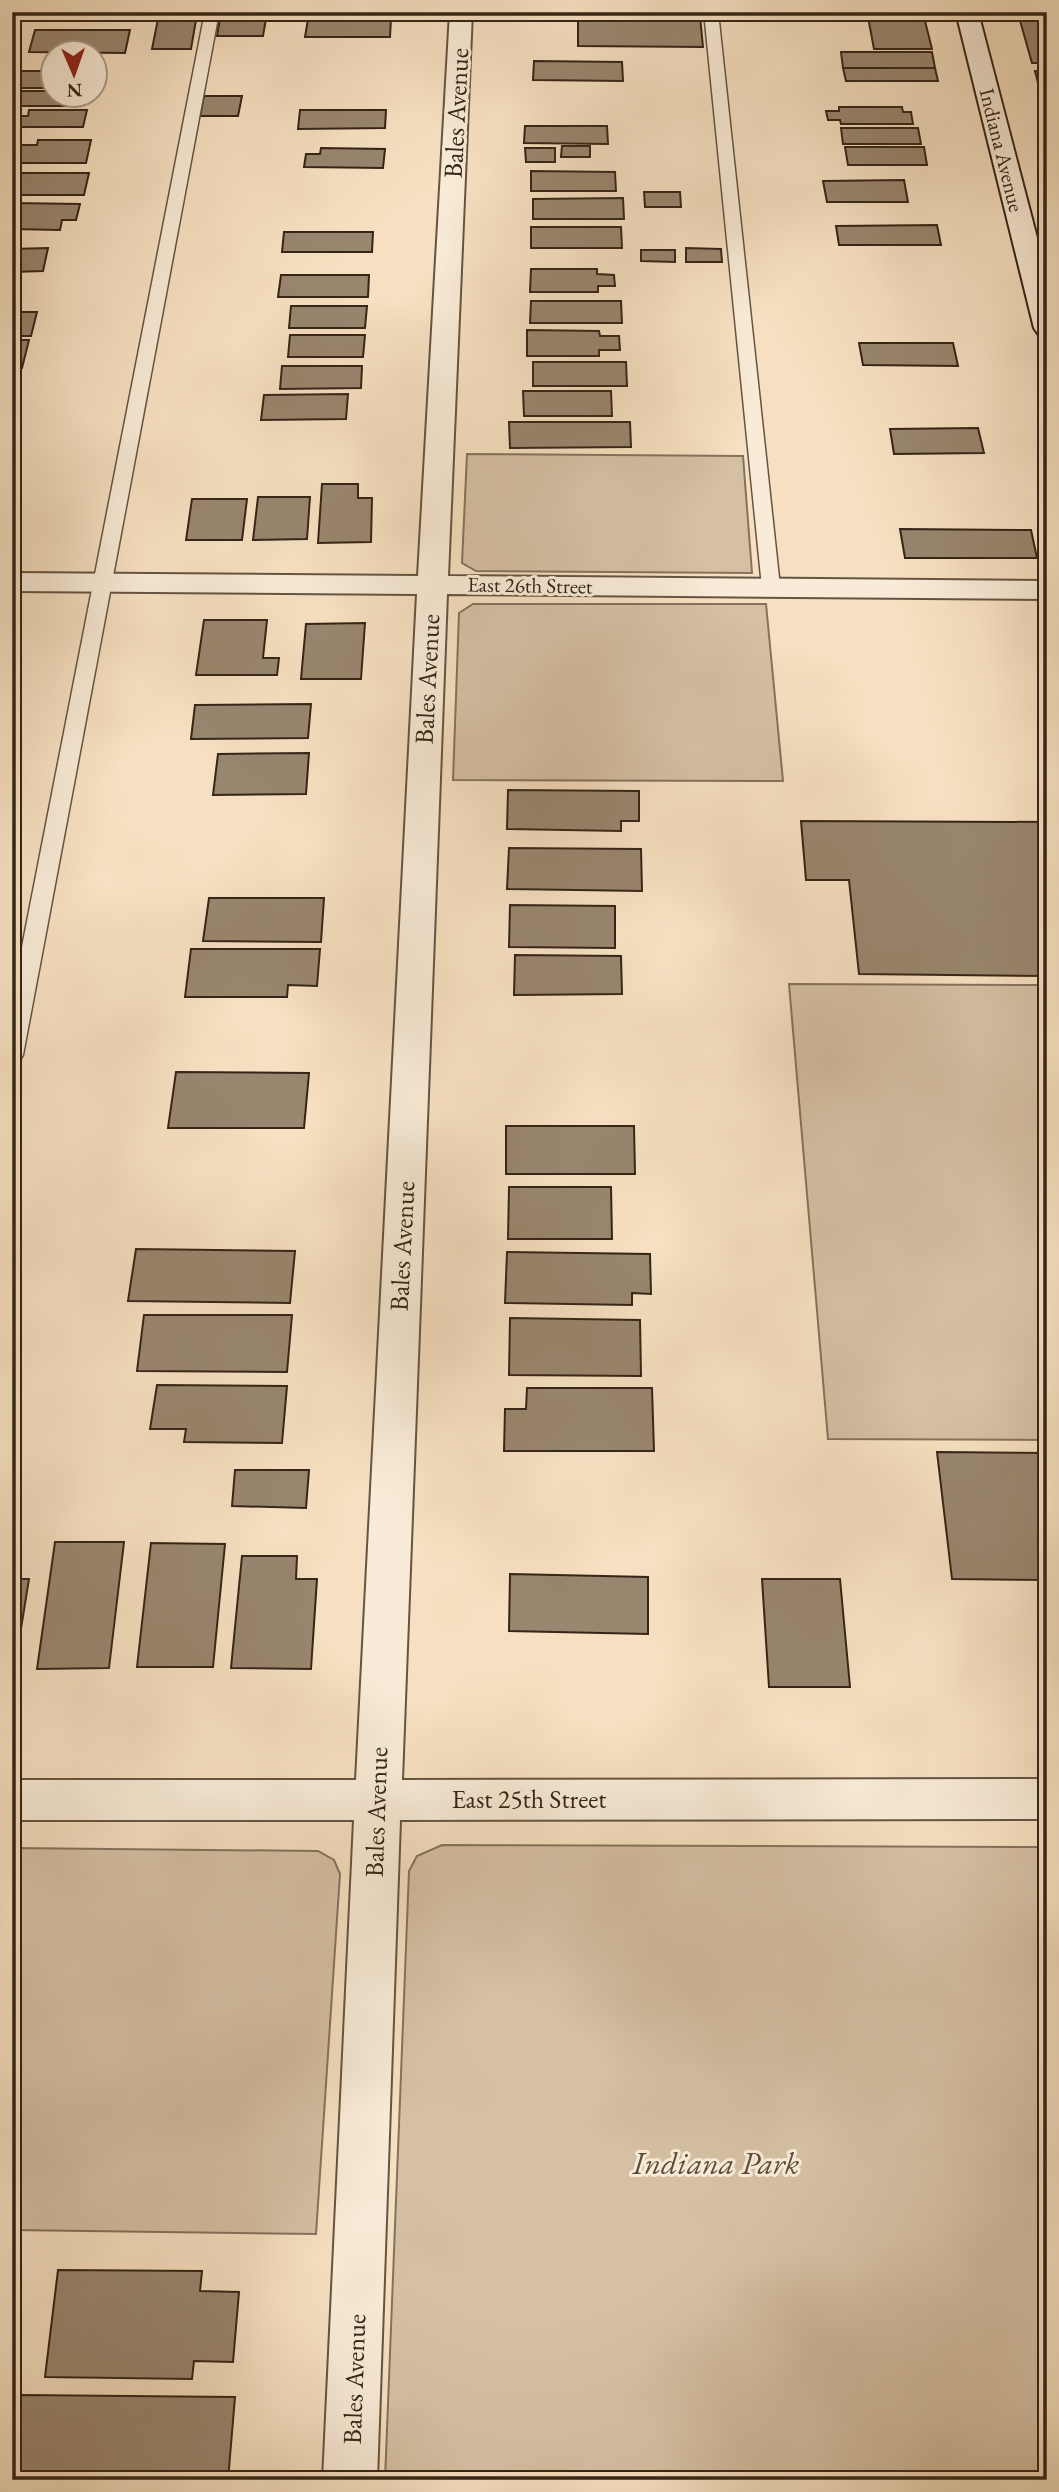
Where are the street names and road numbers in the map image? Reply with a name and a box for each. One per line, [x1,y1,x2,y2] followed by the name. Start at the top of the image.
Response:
[436,47,476,179] street label: Bales Avenue
[974,85,1030,215] street label: Indiana Avenue
[467,570,593,600] street label: East 26th Street
[407,613,447,745] street label: Bales Avenue
[382,1180,422,1312] street label: Bales Avenue
[357,1746,395,1878] street label: Bales Avenue
[452,1782,607,1816] street label: East 25th Street
[335,2313,373,2445] street label: Bales Avenue

